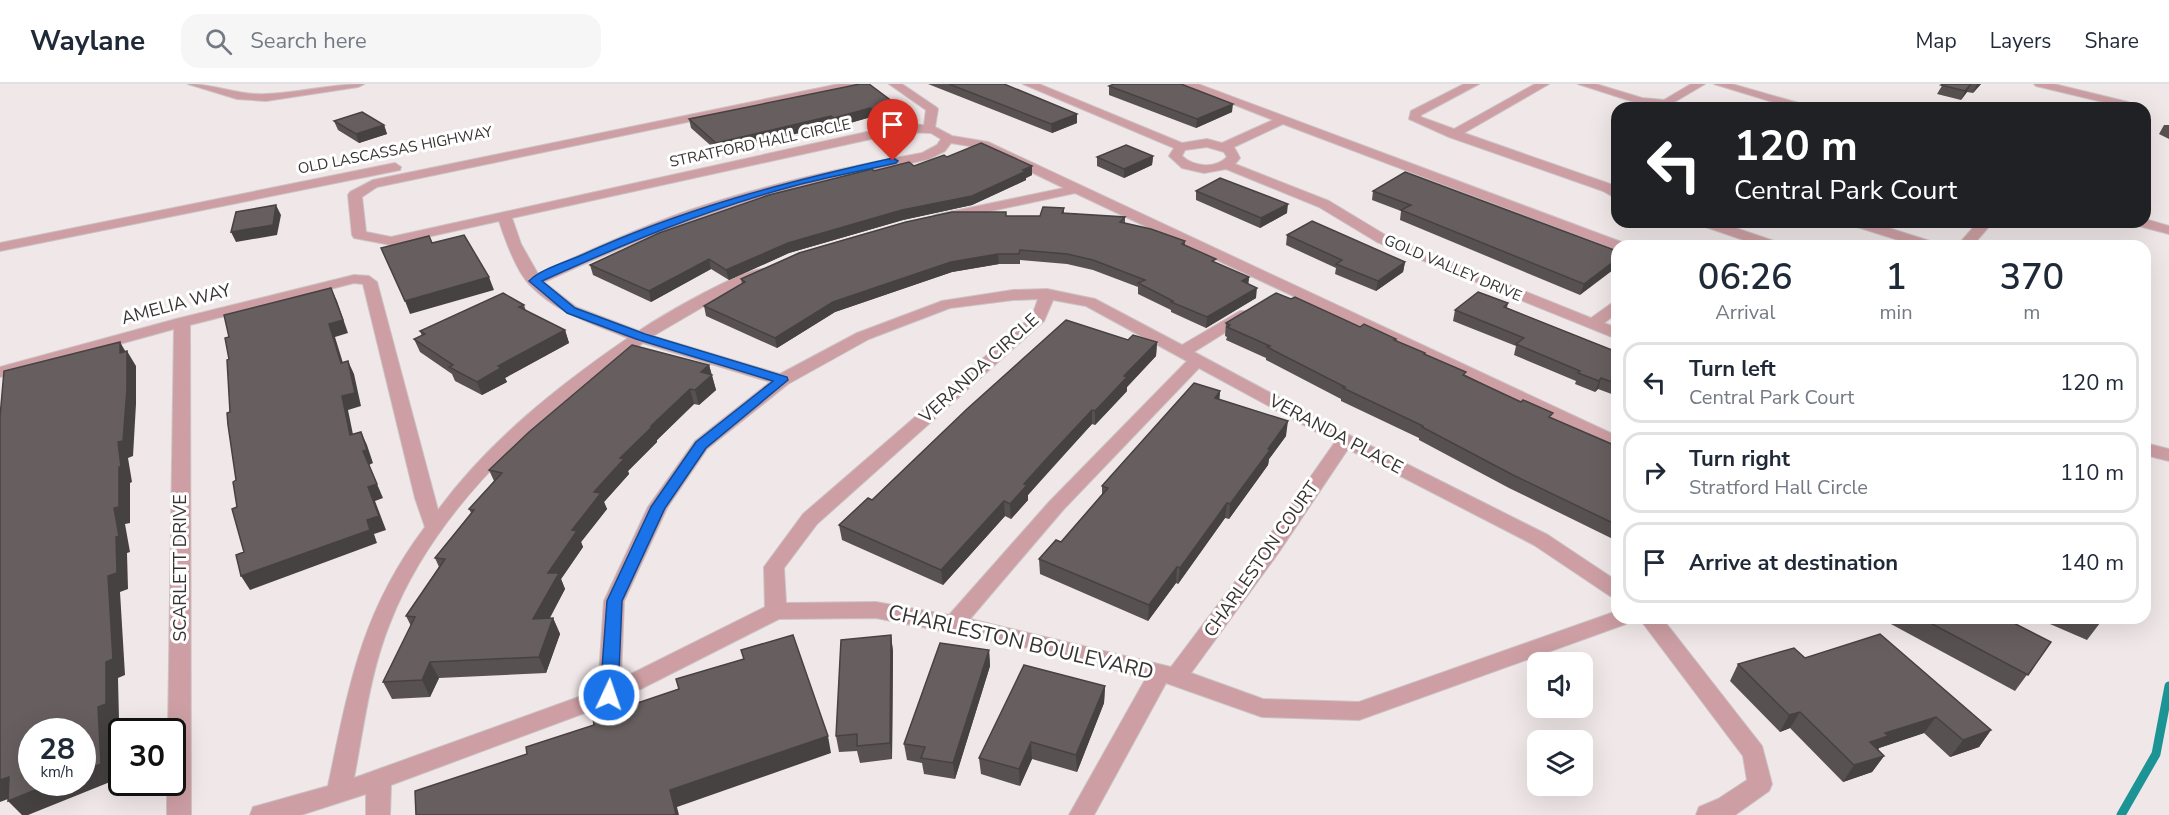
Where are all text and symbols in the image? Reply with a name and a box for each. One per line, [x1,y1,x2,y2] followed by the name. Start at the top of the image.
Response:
[181,14,601,68] search box
[30,22,145,60] text: Waylane
[202,25,235,58] icon: search
[250,26,367,56] text: Search here
[1915,27,1957,55] text: Map
[1990,27,2051,55] text: Layers
[2084,27,2139,55] text: Share
[867,99,918,161] pin
[876,108,909,141] icon: arrive
[668,114,852,172] street label: STRATFORD HALL CIRCLE
[1734,118,1858,175] text: 120 m
[296,121,495,179] street label: OLD LASCASSAS HIGHWAY
[1635,126,1713,204] icon: left
[1734,172,1957,209] text: Central Park Court
[1381,230,1525,306] street label: GOLD VALLEY DRIVE
[1698,253,1793,302] text: 06:26
[1885,253,1907,302] text: 1
[1999,253,2064,302] text: 370
[118,278,234,330] street label: AMELIA WAY
[1715,299,1775,326] text: Arrival
[1880,299,1913,326] text: min
[2023,299,2040,326] text: m
[913,308,1044,429] street label: VERANDA CIRCLE
[1689,354,1776,384] text: Turn left
[1638,366,1671,399] icon: left
[2060,368,2124,398] text: 120 m
[1689,384,1854,411] text: Central Park Court
[1264,388,1407,479] street label: VERANDA PLACE
[1689,444,1790,474] text: Turn right
[1638,456,1671,489] icon: right
[2060,458,2124,488] text: 110 m
[1689,474,1868,501] text: Stratford Hall Circle
[1198,476,1324,642] street label: CHARLESTON COURT
[168,494,192,642] street label: SCARLETT DRIVE
[1638,546,1671,579] icon: arrive
[1689,548,1898,578] text: Arrive at destination
[2060,548,2124,578] text: 140 m
[886,598,1156,686] street label: CHARLESTON BOULEVARD
[1527,652,1593,796] map controls
[1527,652,1593,718] button: sound
[577,663,641,727] position arrow
[108,718,186,796] speed limit sign: 30
[39,729,75,770] text: 28
[1527,730,1593,796] button: layers
[40,762,74,782] text: km/h

